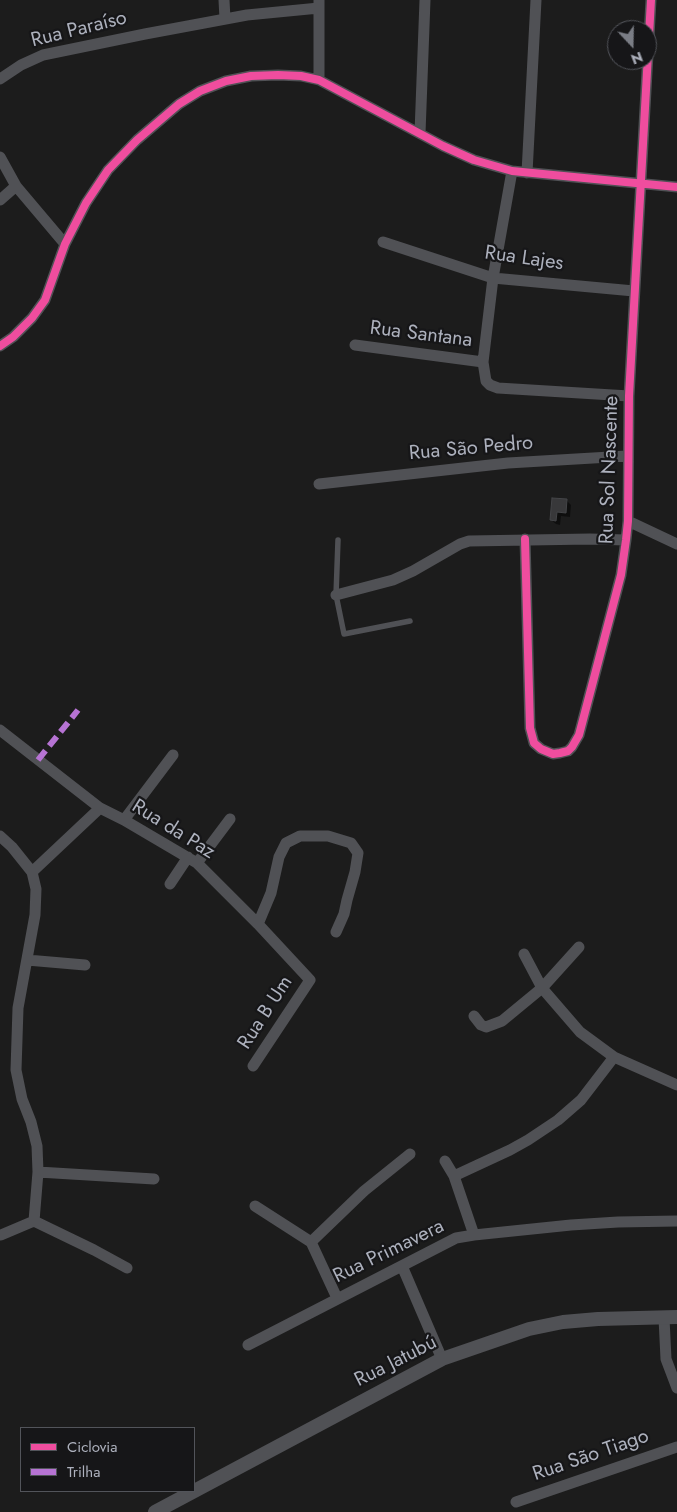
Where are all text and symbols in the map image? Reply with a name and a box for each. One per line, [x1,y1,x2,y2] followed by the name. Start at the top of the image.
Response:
[29,7,129,53] street label: Rua Paraíso
[607,20,657,70] north arrow
[628,47,646,69] text: N
[483,242,565,276] street label: Rua Lajes
[368,317,474,353] street label: Rua Santana
[595,395,625,545] street label: Rua Sol Nascente
[408,432,534,466] street label: Rua São Pedro
[127,795,219,865] street label: Rua da Paz
[233,972,299,1054] street label: Rua B Um
[330,1215,448,1289] street label: Rua Primavera
[351,1331,441,1393] street label: Rua Jatubú
[530,1425,652,1487] street label: Rua São Tiago
[20,1427,195,1492] legend
[67,1436,117,1458] text: Ciclovia
[67,1461,100,1483] text: Trilha

